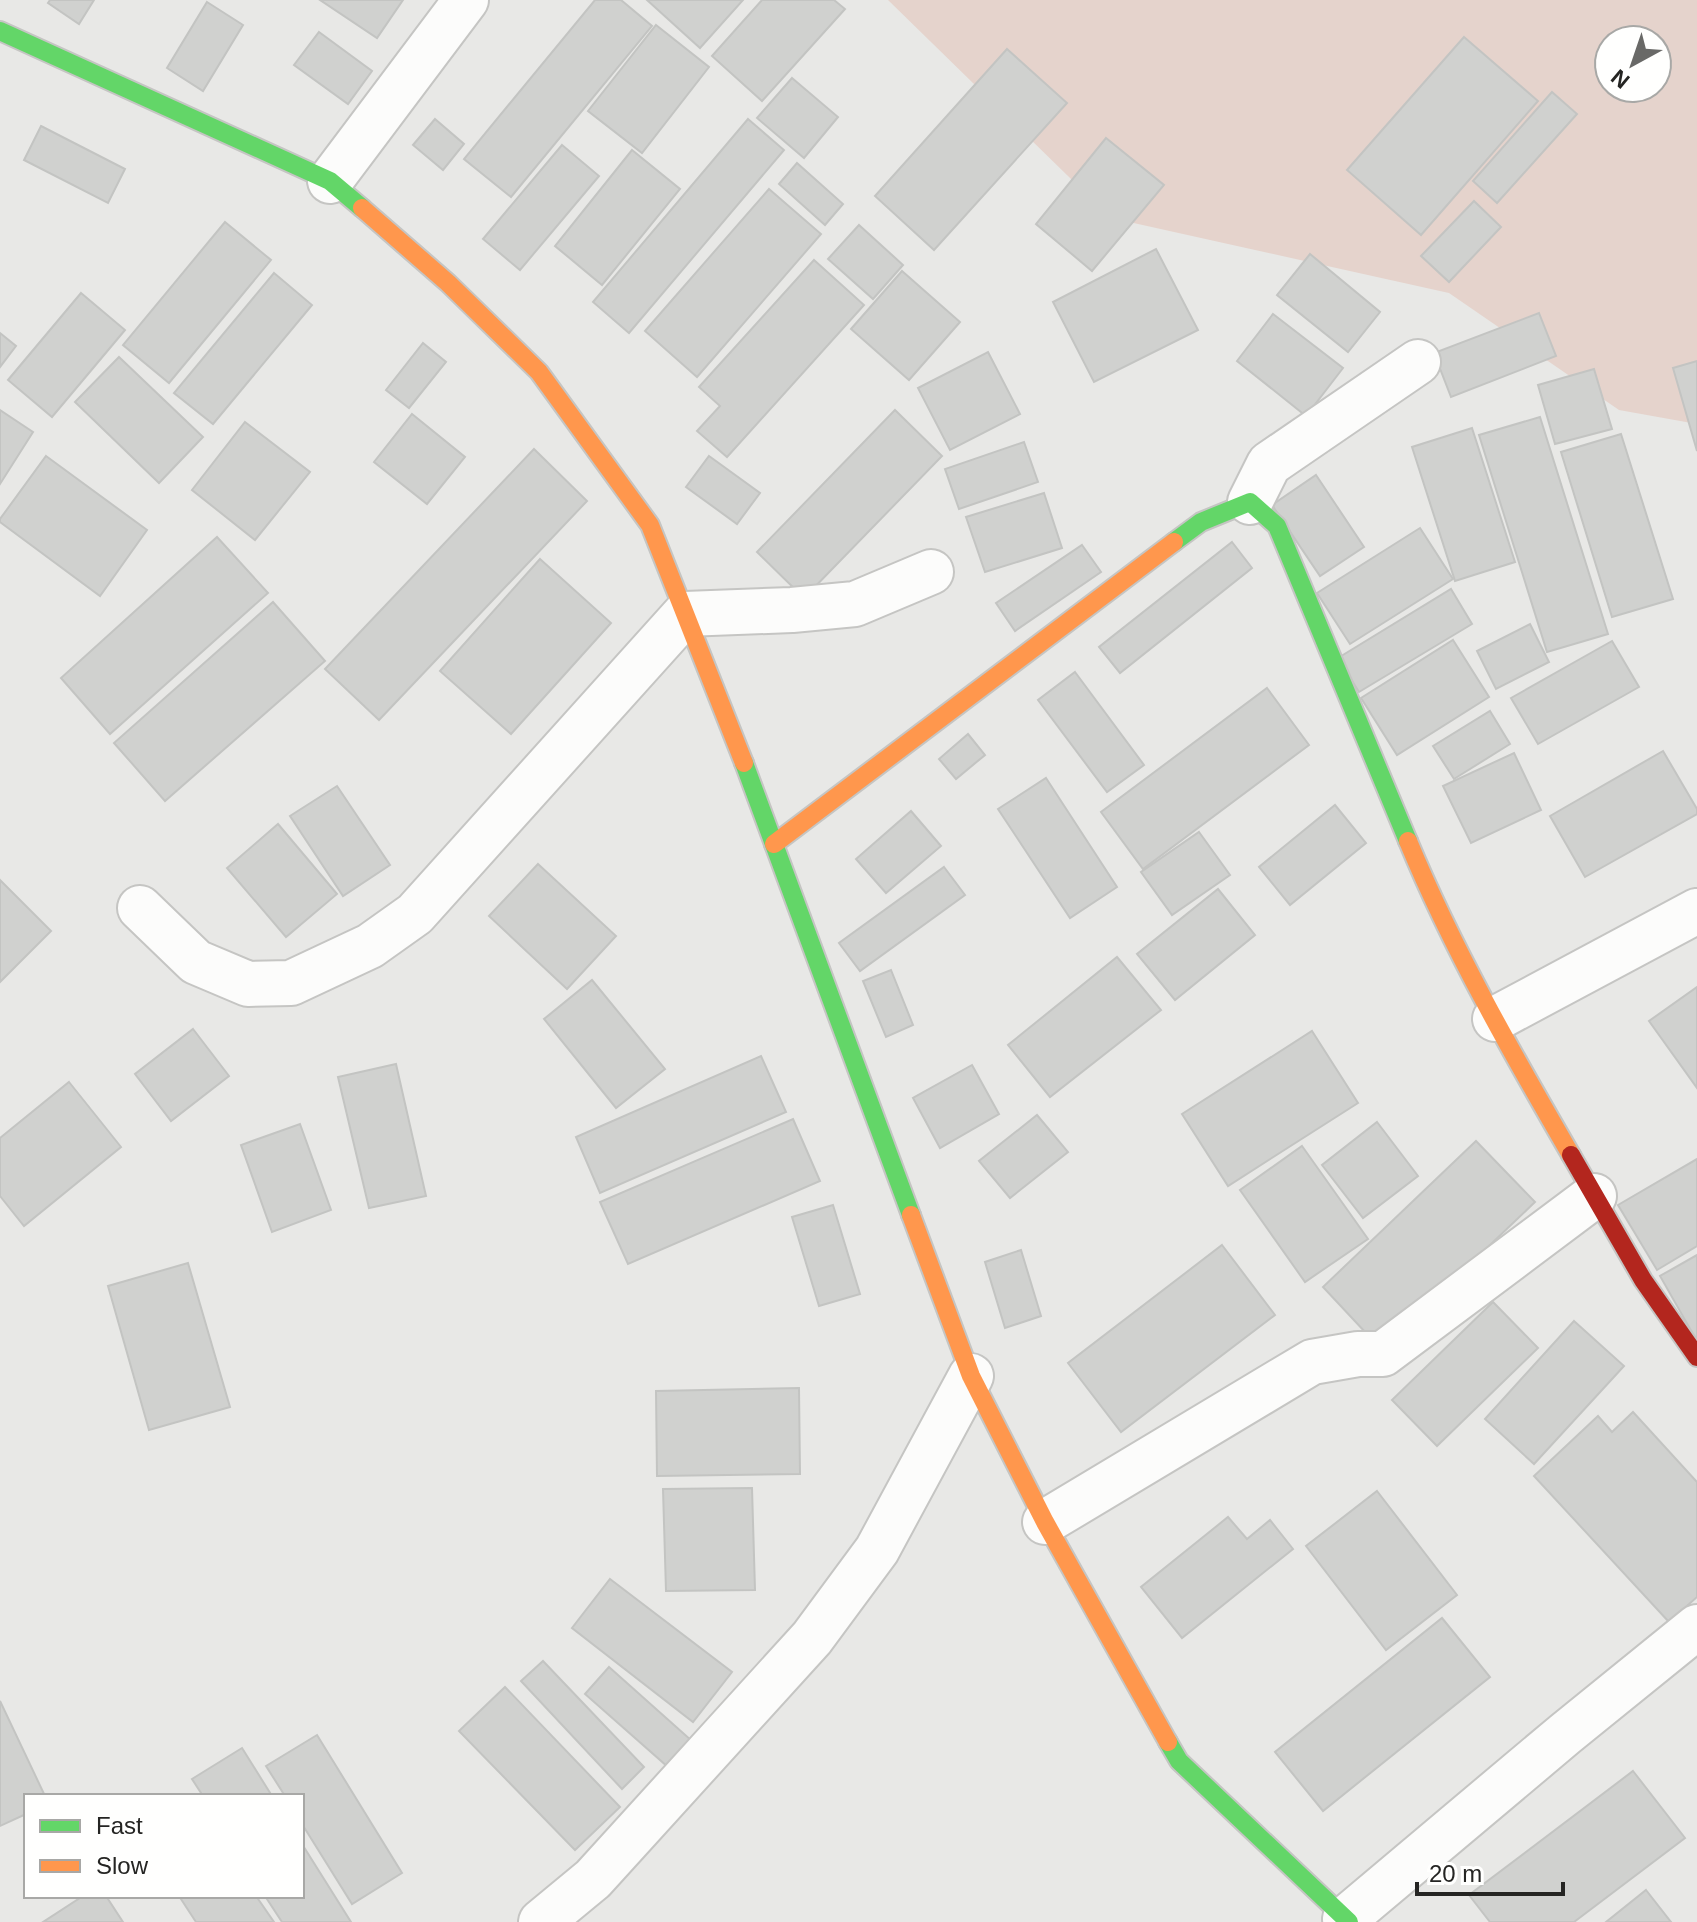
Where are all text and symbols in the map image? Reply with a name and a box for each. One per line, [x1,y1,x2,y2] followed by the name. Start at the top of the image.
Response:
[1593,24,1673,104] north arrow
[1606,64,1635,94] text: N
[24,1794,304,1898] legend
[96,1812,143,1839] text: Fast
[1417,1846,1563,1896] scale bar
[96,1852,149,1879] text: Slow
[1429,1860,1482,1887] text: 20 m

